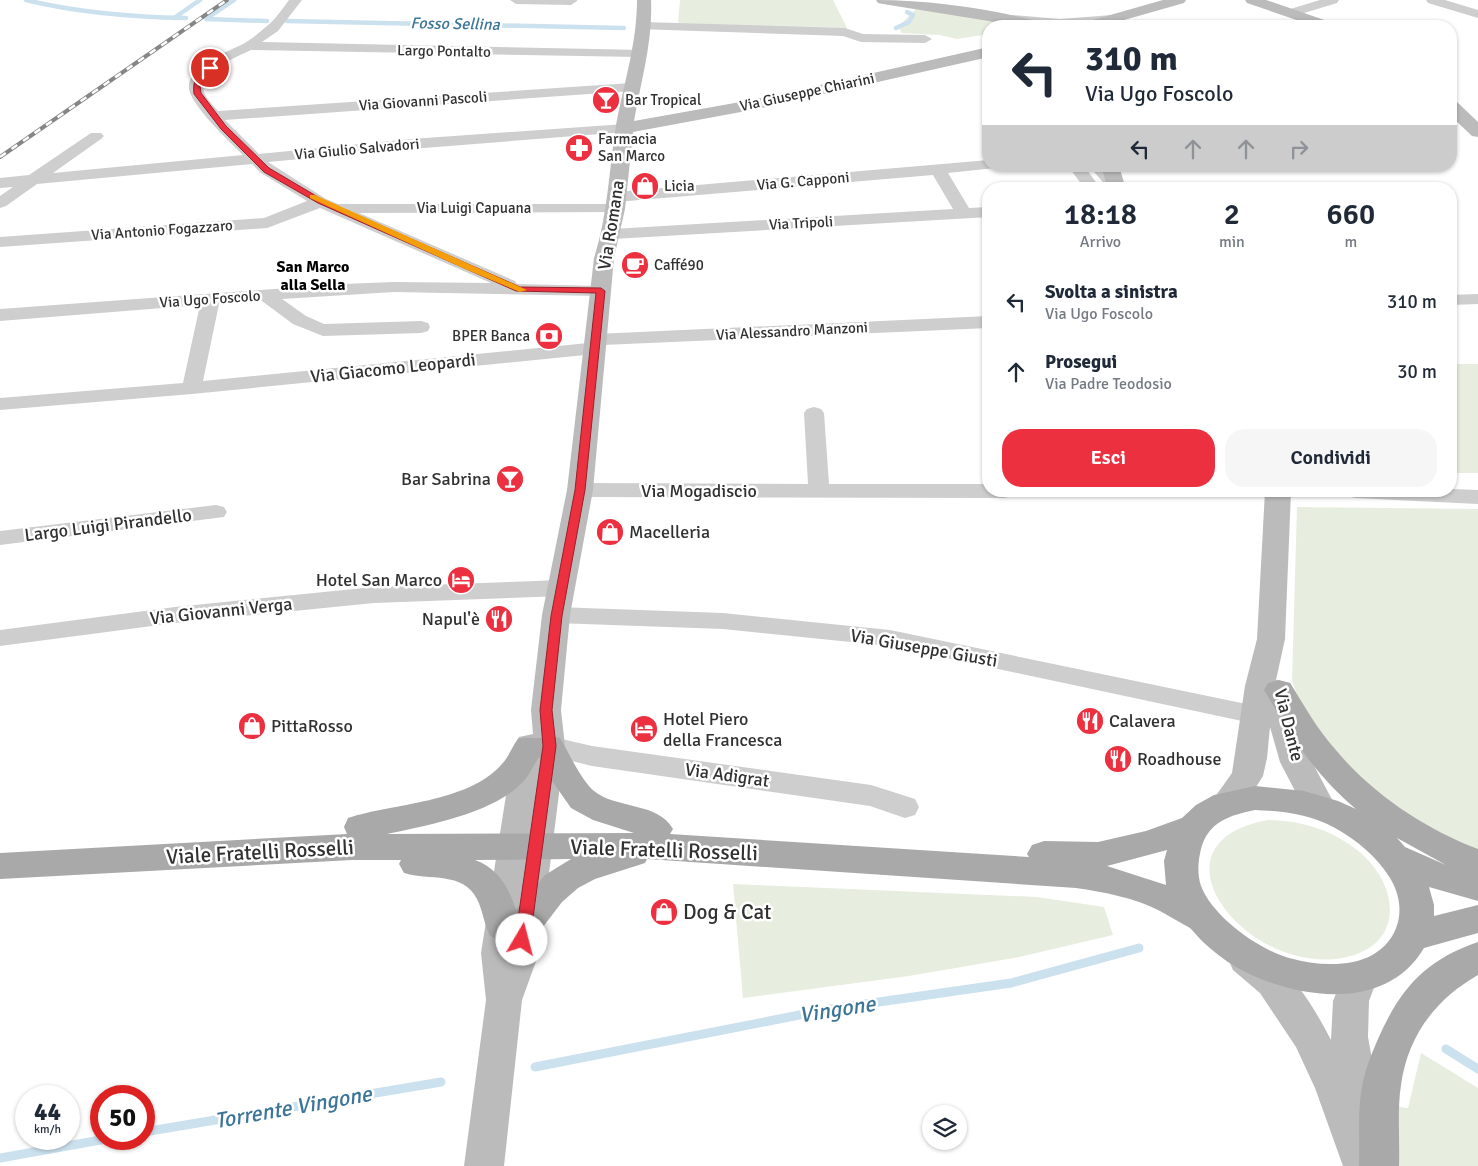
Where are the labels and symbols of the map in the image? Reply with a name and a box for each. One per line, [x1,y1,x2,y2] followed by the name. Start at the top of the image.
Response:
[410,13,501,35] water label: Fosso Sellina
[397,41,491,61] street label: Largo Pontalto
[189,47,231,89] pin
[738,69,876,115] street label: Via Giuseppe Chiarini
[591,85,621,115] bar icon: Bar Tropical
[358,88,488,114] street label: Via Giovanni Pascoli
[625,91,701,109] place label: Bar Tropical
[598,130,665,165] place label: Farmacia San Marco
[564,133,594,163] pharmacy icon: Farmacia San Marco
[294,135,420,163] street label: Via Giulio Salvadori
[756,168,850,194] street label: Via G. Capponi
[630,171,660,201] shop icon: Licia
[664,177,695,195] place label: Licia
[593,179,629,271] street label: Via Romana
[417,199,531,217] street label: Via Luigi Capuana
[768,212,834,234] street label: Via Tripoli
[91,216,234,244] street label: Via Antonio Fogazzaro
[620,250,650,280] cafe icon: Caffé90
[654,256,704,274] place label: Caffé90
[277,257,349,295] district label: San Marco alla Sella
[159,286,261,312] street label: Via Ugo Foscolo
[716,318,868,344] street label: Via Alessandro Manzoni
[534,321,564,351] bank icon: BPER Banca
[452,327,530,345] place label: BPER Banca
[309,348,477,388] street label: Via Giacomo Leopardi
[495,464,525,494] bar icon: Bar Sabrina
[401,468,491,490] place label: Bar Sabrina
[641,480,757,502] street label: Via Mogadiscio
[23,504,193,546] street label: Largo Luigi Pirandello
[595,517,625,547] shop icon: Macelleria
[629,521,710,543] place label: Macelleria
[446,565,476,595] hotel icon: Hotel San Marco
[316,569,442,591] place label: Hotel San Marco
[149,593,293,629] street label: Via Giovanni Verga
[484,604,514,634] restaurant icon: Napul'è
[422,608,480,630] place label: Napul'è
[849,624,999,672] street label: Via Giuseppe Giusti
[1269,686,1309,764] street label: Via Dante
[1075,706,1105,736] restaurant icon: Calavera
[663,708,782,751] place label: Hotel Piero della Francesca
[1109,710,1176,732] place label: Calavera
[237,711,267,741] shop icon: PittaRosso
[629,714,659,744] hotel icon: Hotel Piero della Francesca
[271,715,353,737] place label: PittaRosso
[1103,744,1133,774] restaurant icon: Roadhouse
[1137,748,1221,770] place label: Roadhouse
[683,758,771,792] street label: Via Adigrat
[166,834,354,870] street label: Viale Fratelli Rosselli
[570,834,758,866] street label: Viale Fratelli Rosselli
[649,897,679,927] shop icon: Dog & Cat
[683,899,771,925] place label: Dog & Cat
[495,913,547,965] position arrow
[797,990,878,1028] water label: Vingone
[212,1080,375,1134] water label: Torrente Vingone
[90,1085,155,1150] speed limit sign: 50

